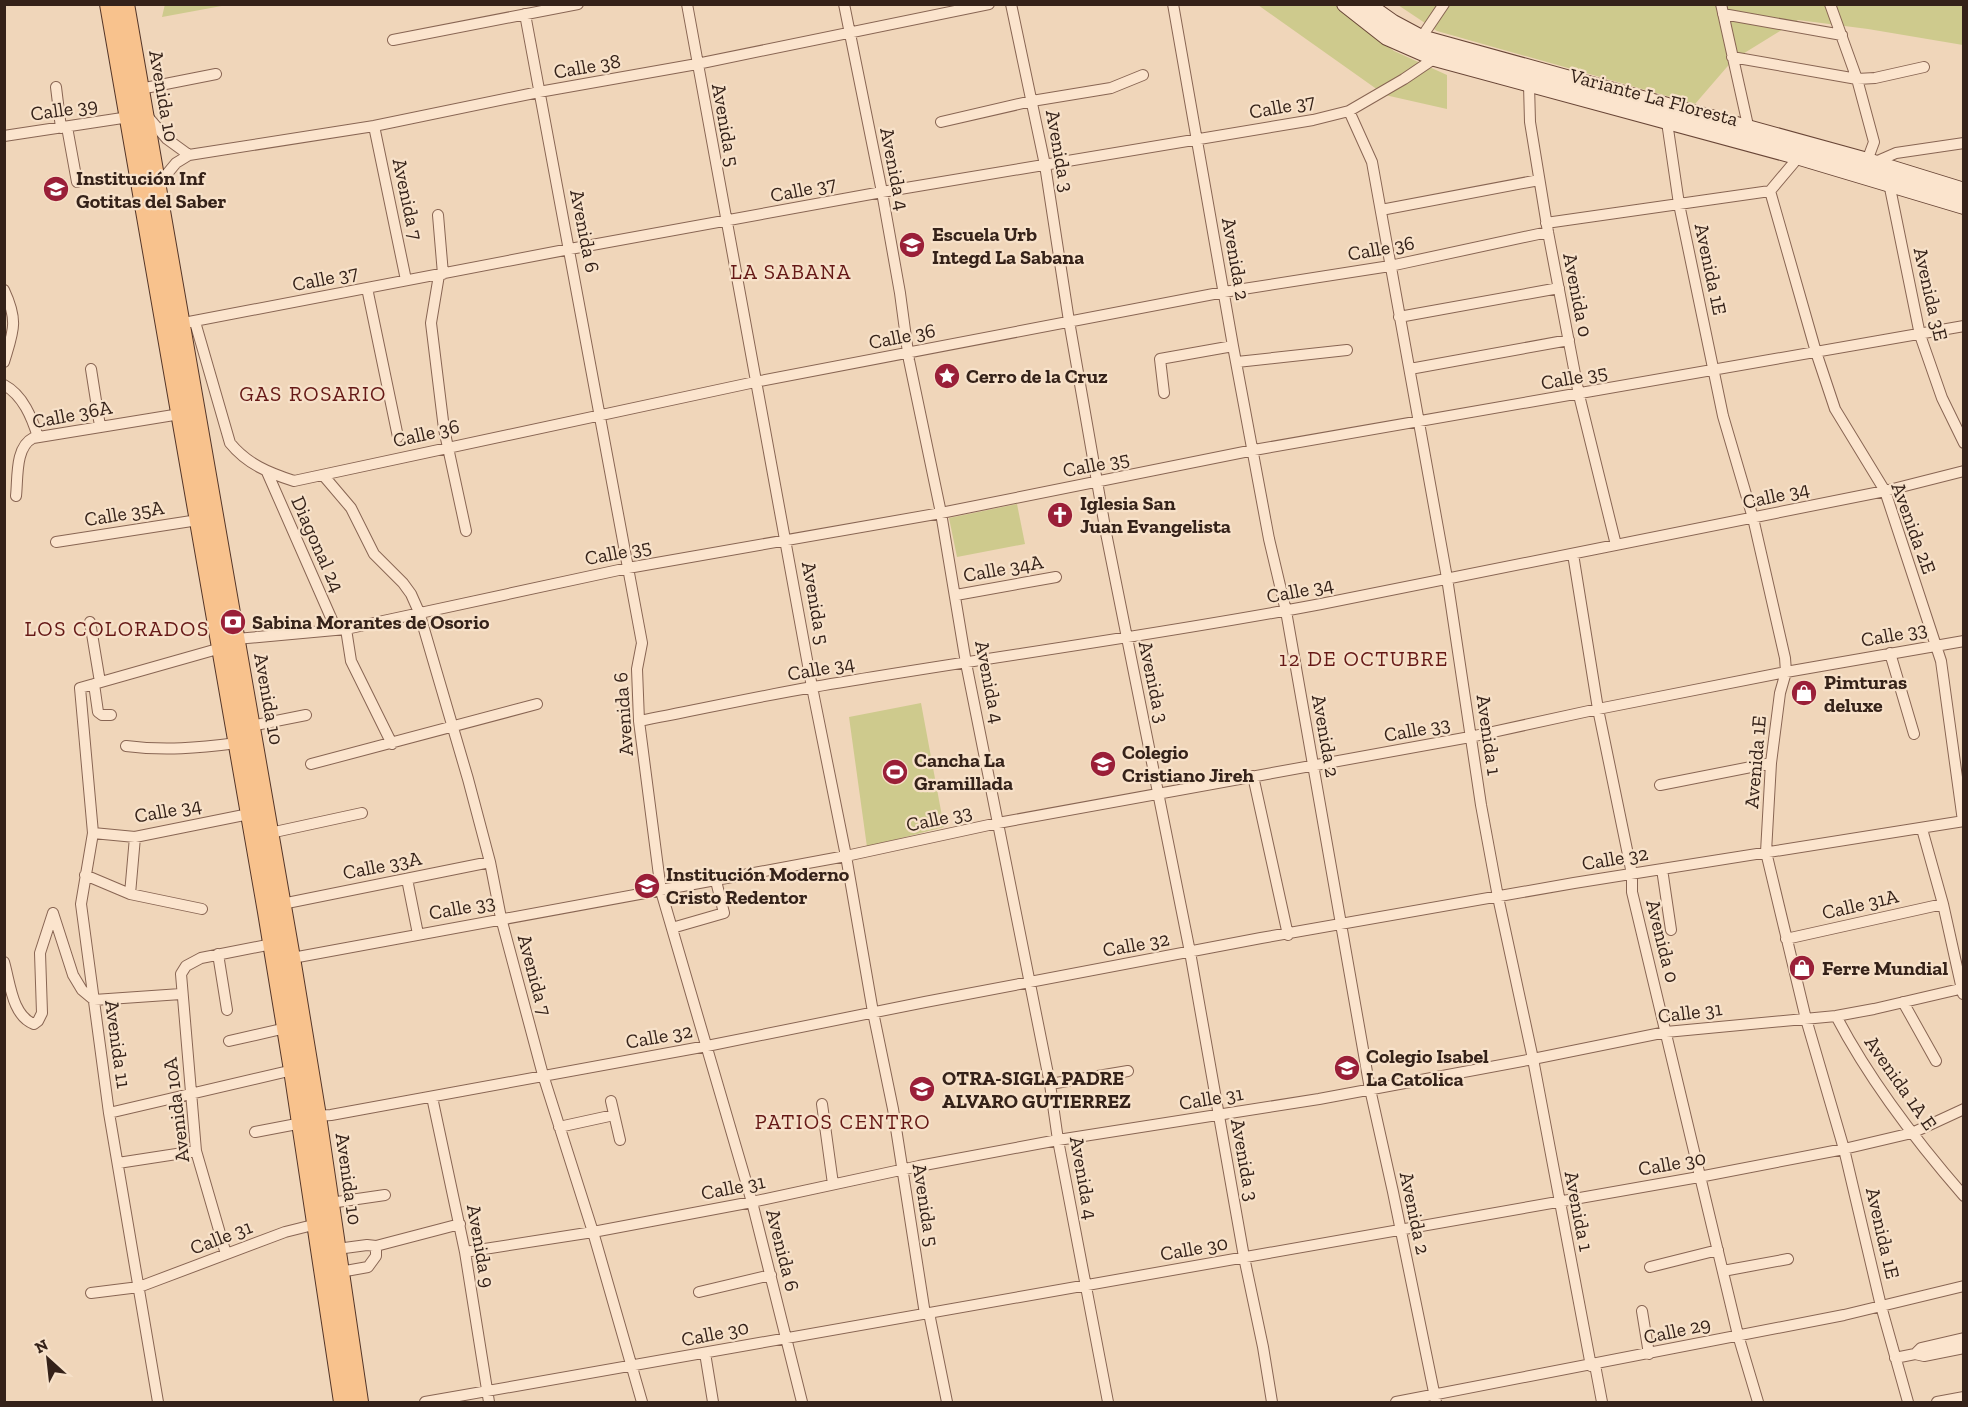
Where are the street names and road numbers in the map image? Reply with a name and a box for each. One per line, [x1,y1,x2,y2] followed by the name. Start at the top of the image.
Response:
[144,48,184,144] street label: Avenida 10
[552,48,622,84] street label: Calle 38
[1566,63,1741,131] street label: Variante La Floresta
[707,82,745,168] street label: Avenida 5
[1247,88,1317,124] street label: Calle 37
[29,92,99,126] street label: Calle 39
[1041,108,1079,194] street label: Avenida 3
[875,125,915,213] street label: Avenida 4
[388,156,428,243] street label: Avenida 7
[768,171,838,207] street label: Calle 37
[565,187,605,275] street label: Avenida 6
[1217,216,1255,302] street label: Avenida 2
[1690,221,1732,317] street label: Avenida 1E
[1346,230,1416,266] street label: Calle 36
[1909,245,1953,343] street label: Avenida 3E
[1558,251,1598,339] street label: Avenida 0
[290,260,360,296] street label: Calle 37
[867,318,937,354] street label: Calle 36
[1539,359,1609,395] street label: Calle 35
[30,394,115,433] street label: Calle 36A
[390,414,462,452] street label: Calle 36
[1061,446,1131,482] street label: Calle 35
[1740,476,1812,514] street label: Calle 34
[1886,479,1942,577] street label: Avenida 2E
[286,492,350,596] street label: Diagonal 24
[83,495,166,531] street label: Calle 35A
[583,534,653,570] street label: Calle 35
[961,549,1046,587] street label: Calle 34A
[797,560,835,646] street label: Avenida 5
[1264,572,1336,608] street label: Calle 34
[1859,616,1929,652] street label: Calle 33
[970,638,1010,726] street label: Avenida 4
[1134,639,1174,725] street label: Avenida 3
[786,650,857,686] street label: Calle 34
[249,651,289,747] street label: Avenida 10
[608,671,638,757] street label: Avenida 6
[1307,693,1345,779] street label: Avenida 2
[1471,693,1507,777] street label: Avenida 1
[1382,711,1452,747] street label: Calle 33
[1739,715,1771,809] street label: Avenida 1E
[133,792,204,828] street label: Calle 34
[904,799,974,837] street label: Calle 33
[1580,841,1650,875] street label: Calle 32
[341,845,424,884] street label: Calle 33A
[1819,883,1902,924] street label: Calle 31A
[427,889,497,925] street label: Calle 33
[1641,897,1685,985] street label: Avenida 0
[1101,926,1171,962] street label: Calle 32
[513,932,557,1019] street label: Avenida 7
[1656,996,1724,1028] street label: Calle 31
[100,998,136,1090] street label: Avenida 11
[624,1018,694,1054] street label: Calle 32
[1860,1031,1942,1135] street label: Avenida 1A E
[158,1055,194,1164] street label: Avenida 10A
[1177,1081,1245,1115] street label: Calle 31
[1226,1117,1264,1203] street label: Avenida 3
[331,1131,367,1227] street label: Avenida 10
[1065,1134,1103,1222] street label: Avenida 4
[1636,1145,1708,1181] street label: Calle 30
[908,1162,944,1248] street label: Avenida 5
[699,1169,767,1205] street label: Calle 31
[1559,1169,1599,1253] street label: Avenida 1
[1395,1170,1435,1256] street label: Avenida 2
[1861,1185,1905,1281] street label: Avenida 1E
[462,1202,500,1290] street label: Avenida 9
[761,1206,805,1294] street label: Avenida 6
[187,1214,256,1260] street label: Calle 31
[1158,1230,1230,1266] street label: Calle 30
[1641,1311,1713,1349] street label: Calle 29
[679,1315,751,1351] street label: Calle 30

